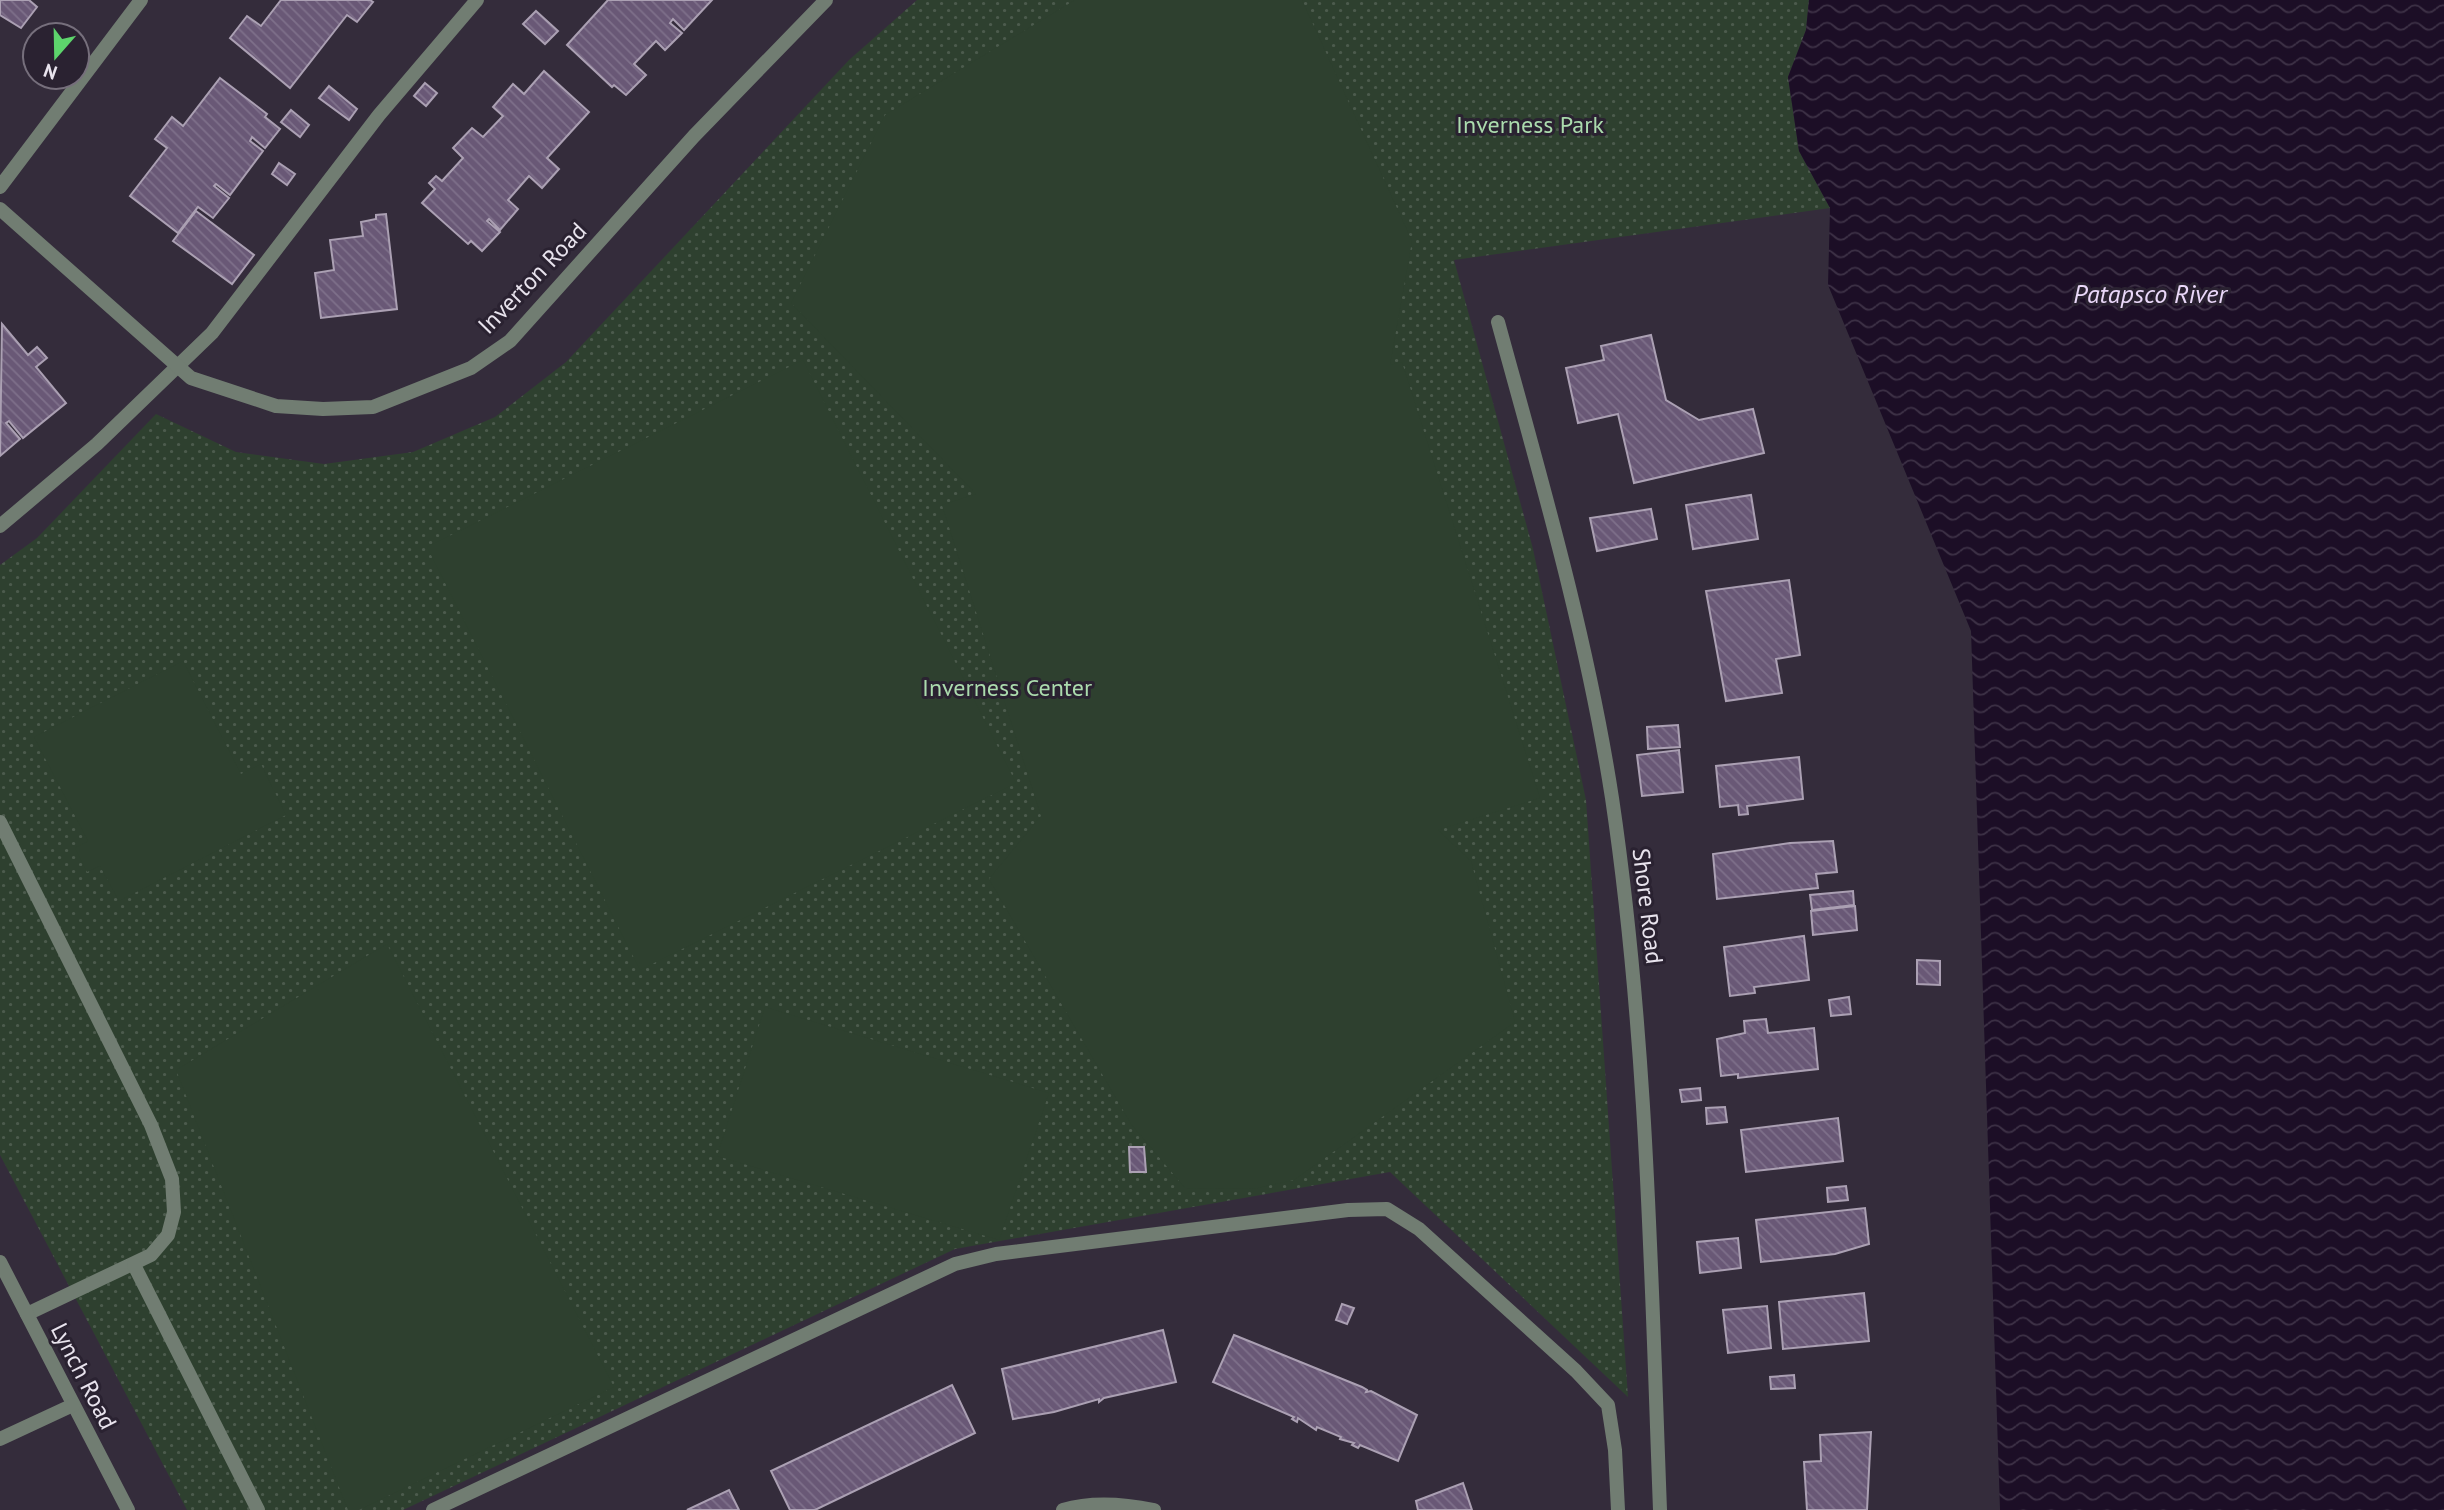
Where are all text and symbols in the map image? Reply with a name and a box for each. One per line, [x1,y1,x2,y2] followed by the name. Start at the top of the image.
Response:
[21,21,91,91] north arrow
[40,59,60,85] text: N
[1456,109,1604,140] park label: Inverness Park
[471,216,593,340] street label: Inverton Road
[2073,277,2228,310] water label: Patapsco River
[922,672,1092,703] park label: Inverness Center
[1626,846,1670,966] street label: Shore Road
[44,1317,124,1435] street label: Lynch Road

